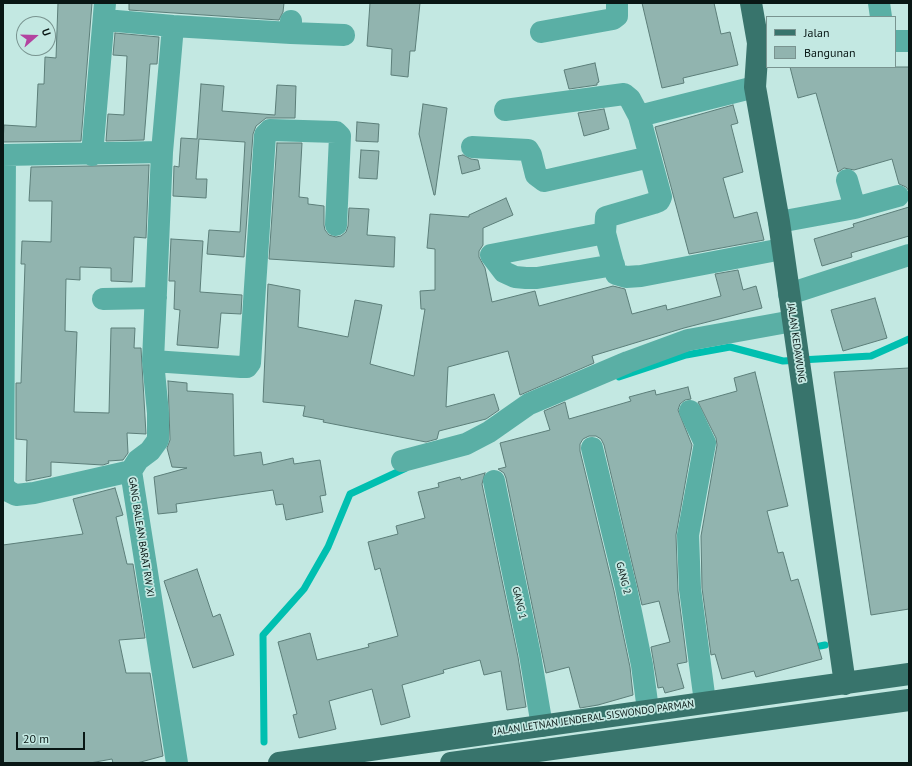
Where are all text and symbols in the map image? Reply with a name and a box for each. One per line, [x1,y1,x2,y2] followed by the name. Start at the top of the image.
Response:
[16,16,56,56] north arrow
[766,16,896,68] legend
[804,25,829,40] text: Jalan
[39,27,54,38] text: U
[804,45,856,60] text: Bangunan
[784,302,808,384] street label: JALAN KEDAWUNG
[126,476,156,598] street label: GANG BALEAN BARAT RW XI
[613,561,633,595] street label: GANG 2
[509,586,529,620] street label: GANG 1
[493,698,695,738] street label: JALAN LETNAN JENDERAL SISWONDO PARMAN
[18,724,87,750] scale bar
[23,731,49,746] text: 20 m

